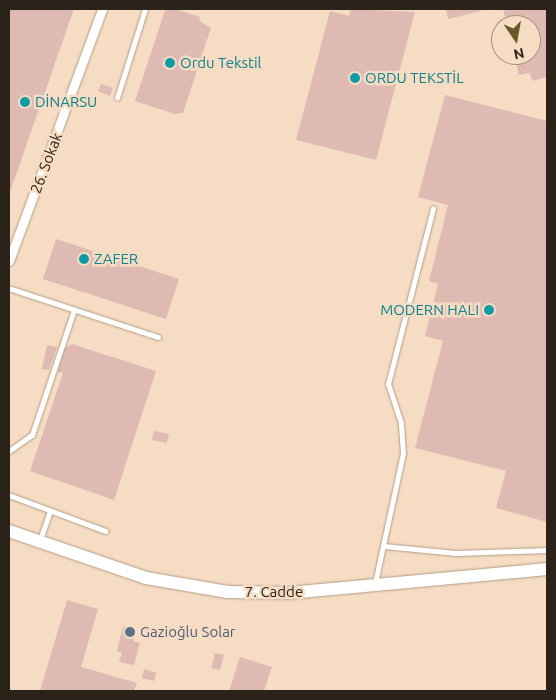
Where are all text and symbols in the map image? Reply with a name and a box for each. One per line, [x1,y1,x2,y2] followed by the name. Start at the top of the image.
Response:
[491,15,541,65] north arrow
[512,45,526,63] text: N
[180,54,262,72] place label: Ordu Tekstil
[164,57,176,69] marker: Ordu Tekstil
[365,69,464,87] place label: ORDU TEKSTİL
[349,72,361,84] marker: ORDU TEKSTİL
[35,93,97,111] place label: DİNARSU
[19,96,31,108] marker: DİNARSU
[26,130,66,196] street label: 26. Sokak
[94,250,138,268] place label: ZAFER
[78,253,90,265] marker: ZAFER
[380,301,479,319] place label: MODERN HALI
[483,304,495,316] marker: MODERN HALI
[245,583,303,601] street label: 7. Cadde
[140,623,236,641] place label: Gazioğlu Solar
[124,626,136,638] marker: Gazioğlu Solar

